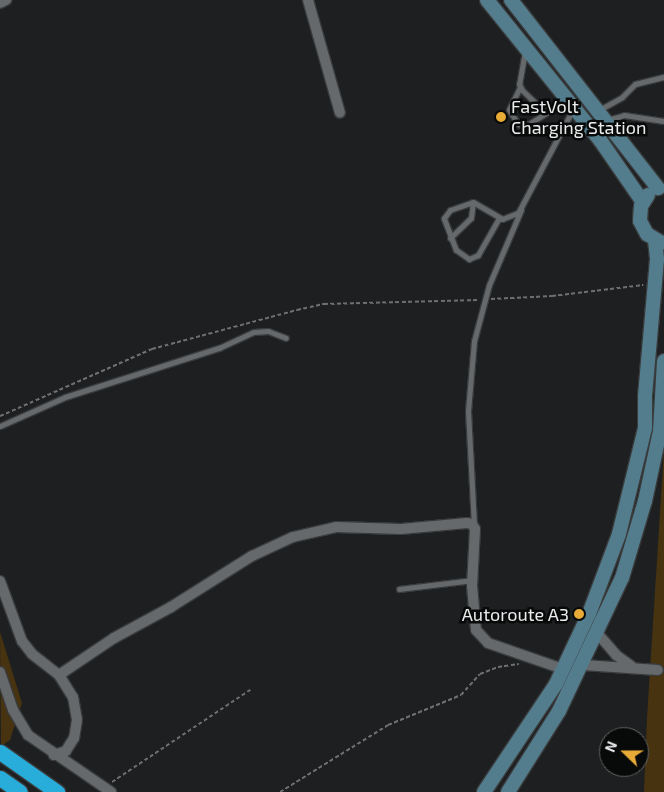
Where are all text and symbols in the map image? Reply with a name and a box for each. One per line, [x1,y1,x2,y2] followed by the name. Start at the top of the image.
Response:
[511,96,647,138] place label: FastVolt Charging Station
[495,111,507,123] marker: FastVolt Charging Station
[461,603,569,625] place label: Autoroute A3
[573,608,585,620] marker: Autoroute A3
[599,727,649,777] north arrow
[601,739,620,754] text: N

